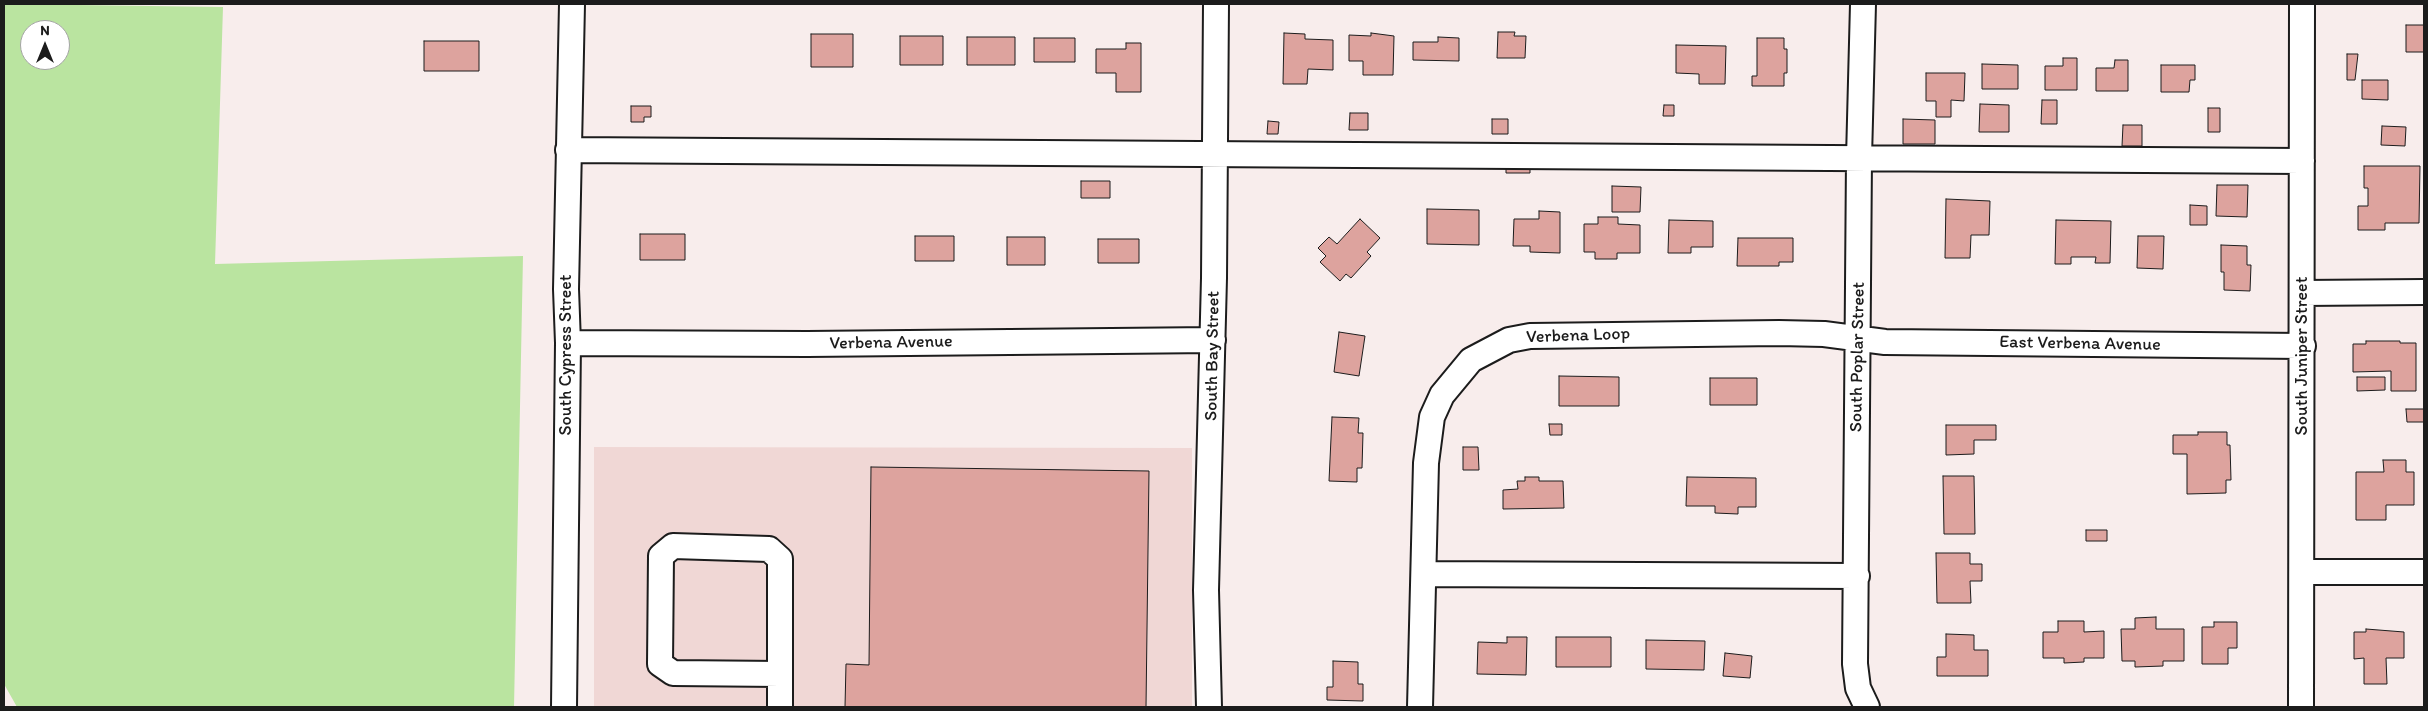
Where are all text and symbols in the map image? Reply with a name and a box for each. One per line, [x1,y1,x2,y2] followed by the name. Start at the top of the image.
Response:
[20,20,70,70] north arrow
[40,22,50,39] text: N
[555,274,577,436] street label: South Cypress Street
[2291,277,2313,435] street label: South Juniper Street
[1846,282,1870,432] street label: South Poplar Street
[1201,291,1225,421] street label: South Bay Street
[1526,323,1630,349] street label: Verbena Loop
[829,331,953,355] street label: Verbena Avenue
[1999,332,2161,356] street label: East Verbena Avenue

